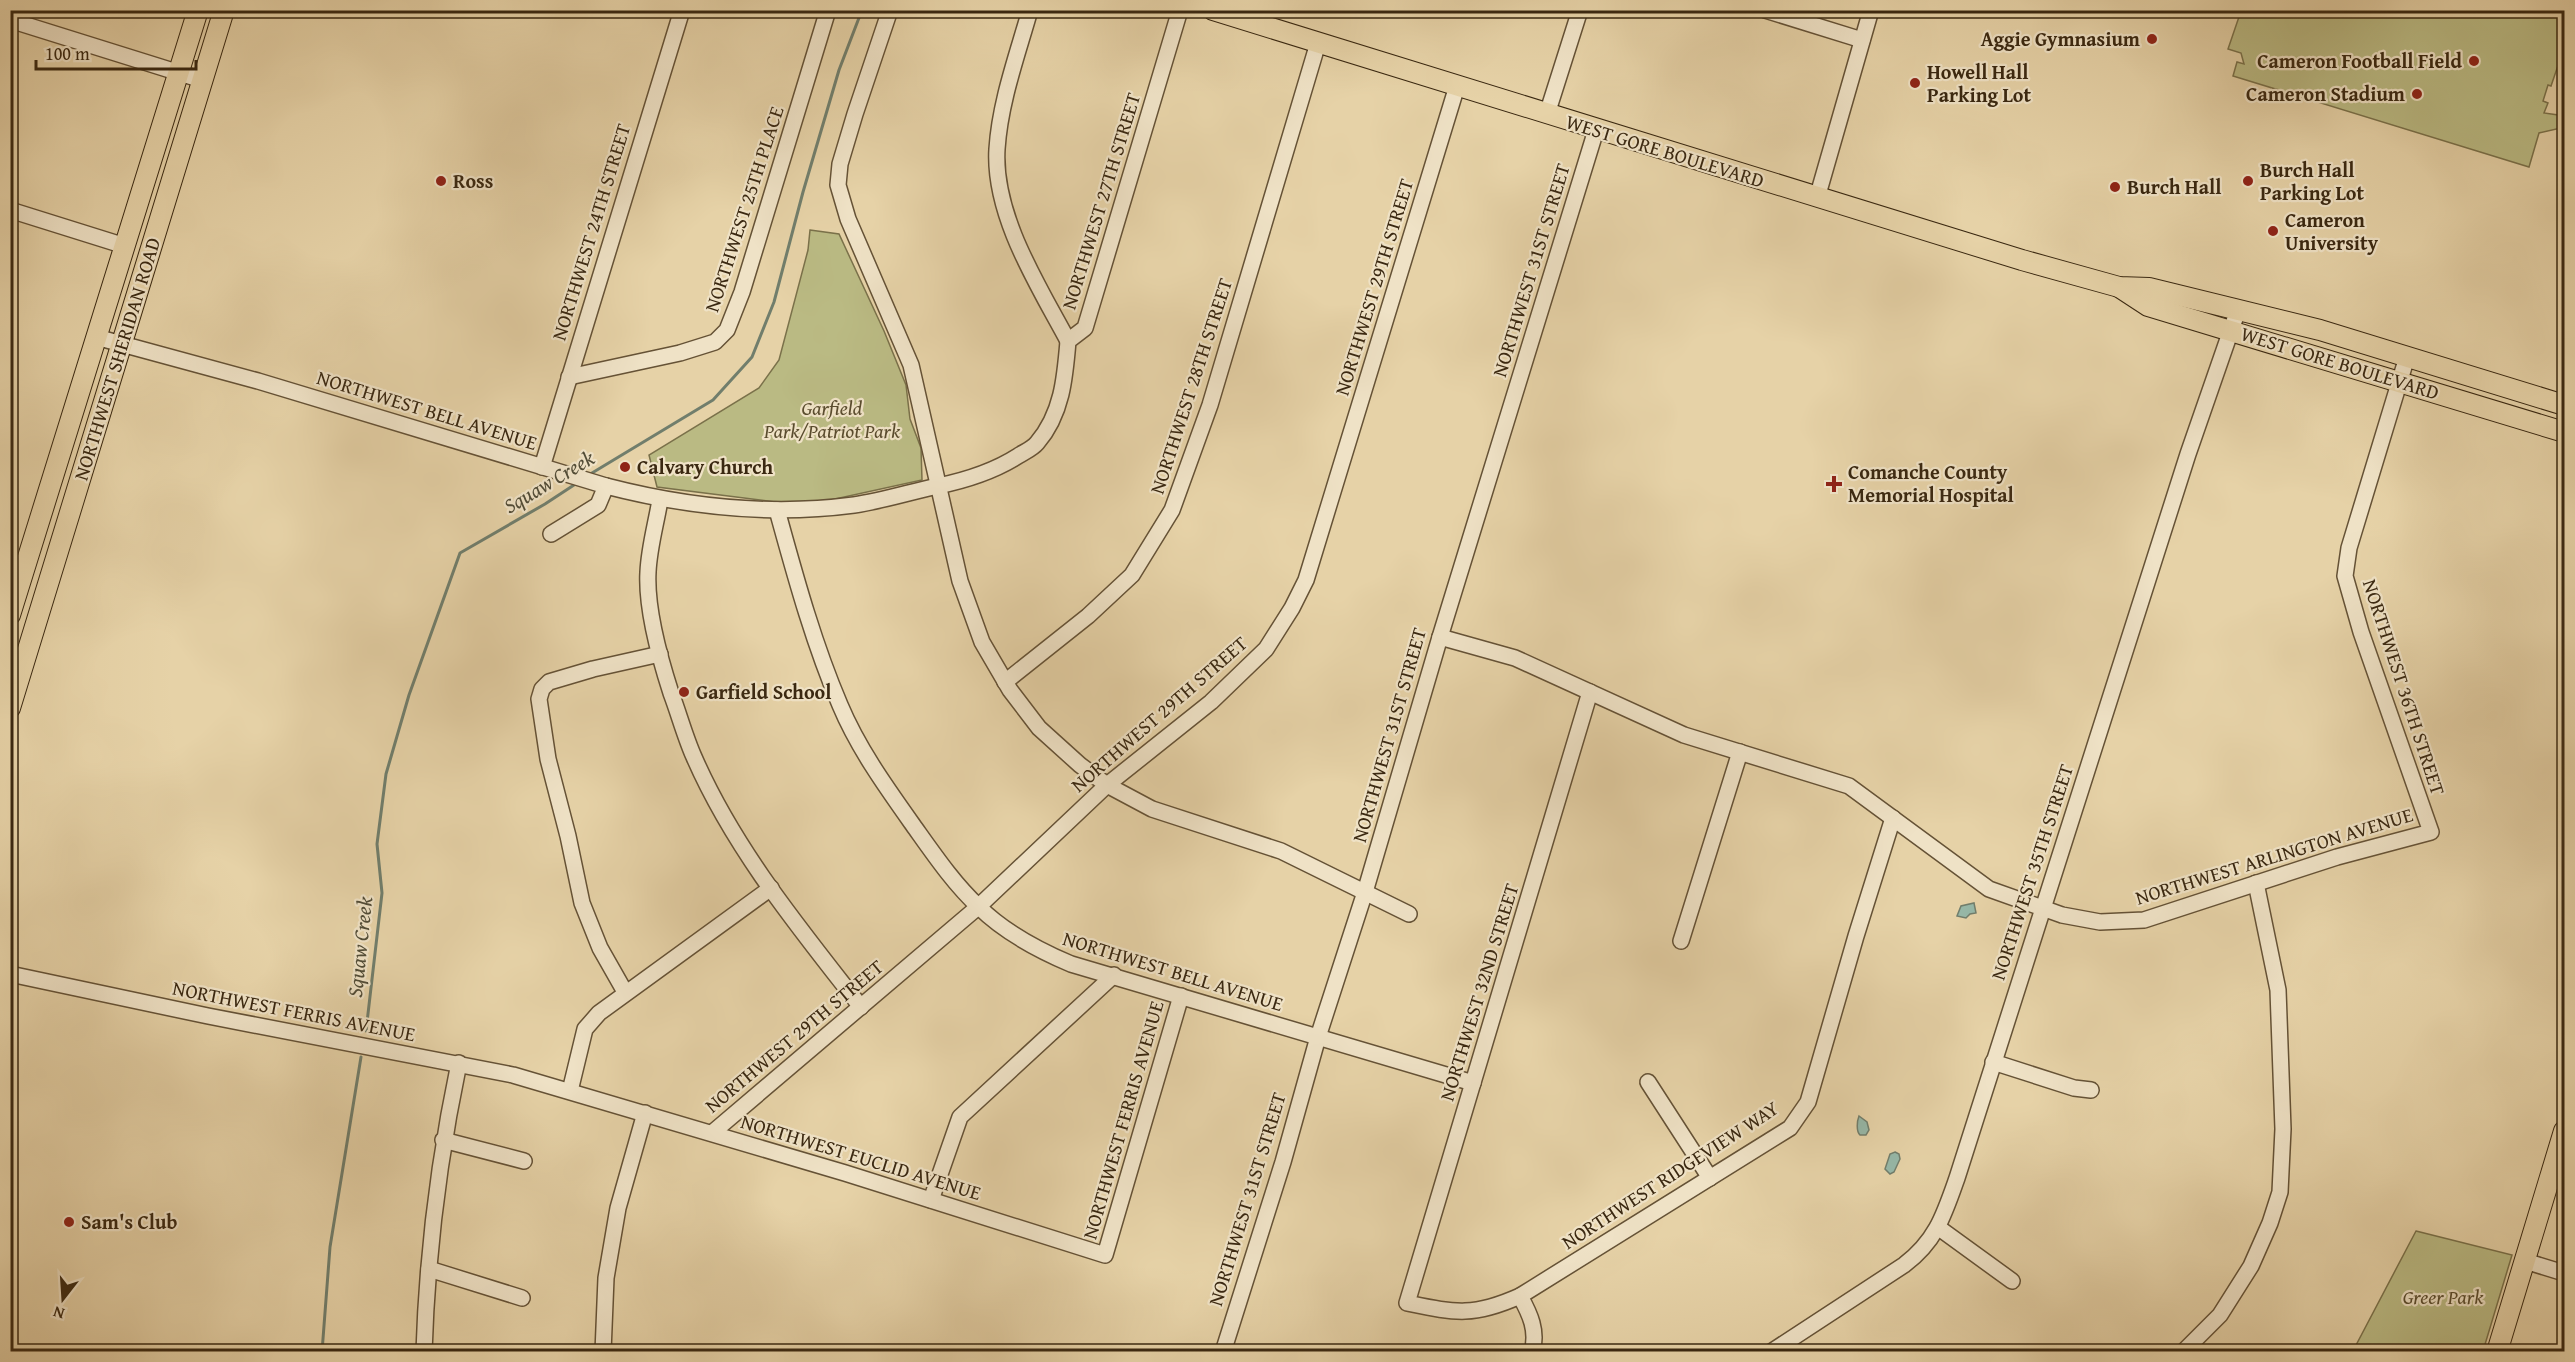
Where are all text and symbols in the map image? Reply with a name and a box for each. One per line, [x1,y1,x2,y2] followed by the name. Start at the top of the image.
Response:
[1981,24,2140,53] place label: Aggie Gymnasium
[2145,32,2159,46] marker: Aggie Gymnasium
[36,33,196,71] scale bar
[45,40,90,67] text: 100 m
[2257,46,2463,75] place label: Cameron Football Field
[2467,54,2481,68] marker: Cameron Football Field
[1927,57,2031,109] place label: Howell Hall Parking Lot
[1908,76,1922,90] marker: Howell Hall Parking Lot
[2246,79,2405,108] place label: Cameron Stadium
[2410,87,2424,101] marker: Cameron Stadium
[1054,89,1147,313] street label: NORTHWEST 27TH STREET
[697,102,791,315] street label: NORTHWEST 25TH PLACE
[1562,107,1768,194] street label: WEST GORE BOULEVARD
[544,120,637,344] street label: NORTHWEST 24TH STREET
[2260,155,2364,207] place label: Burch Hall Parking Lot
[1484,160,1577,380] street label: NORTHWEST 31ST STREET
[453,166,493,195] place label: Ross
[2127,172,2221,201] place label: Burch Hall
[434,174,448,188] marker: Ross
[2241,174,2255,188] marker: Burch Hall Parking Lot
[1327,175,1420,399] street label: NORTHWEST 29TH STREET
[2108,180,2122,194] marker: Burch Hall
[2285,205,2379,257] place label: Cameron University
[2266,224,2280,238] marker: Cameron University
[66,234,167,484] street label: NORTHWEST SHERIDAN ROAD
[1142,274,1239,498] street label: NORTHWEST 28TH STREET
[2237,319,2443,406] street label: WEST GORE BOULEVARD
[313,362,541,457] street label: NORTHWEST BELL AVENUE
[763,393,901,445] park label: Garfield Park/Patriot Park
[497,442,600,521] water label: Squaw Creek
[637,452,773,481] place label: Calvary Church
[1848,457,2014,509] place label: Comanche County Memorial Hospital
[618,460,632,474] marker: Calvary Church
[1825,475,1843,493] marker: Comanche County Memorial Hospital
[2356,575,2453,799] street label: NORTHWEST 36TH STREET
[1344,624,1433,846] street label: NORTHWEST 31ST STREET
[1064,629,1253,799] street label: NORTHWEST 29TH STREET
[696,677,831,706] place label: Garfield School
[677,685,691,699] marker: Garfield School
[1983,760,2080,984] street label: NORTHWEST 35TH STREET
[2132,799,2416,912] street label: NORTHWEST ARLINGTON AVENUE
[1432,879,1525,1104] street label: NORTHWEST 32ND STREET
[339,895,380,999] water label: Squaw Creek
[1059,923,1287,1018] street label: NORTHWEST BELL AVENUE
[698,952,889,1119] street label: NORTHWEST 29TH STREET
[170,973,418,1048] street label: NORTHWEST FERRIS AVENUE
[1075,997,1170,1242] street label: NORTHWEST FERRIS AVENUE
[1200,1089,1293,1309] street label: NORTHWEST 31ST STREET
[1555,1093,1784,1256] street label: NORTHWEST RIDGEVIEW WAY
[737,1106,985,1207] street label: NORTHWEST EUCLID AVENUE
[81,1207,177,1236] place label: Sam's Club
[62,1215,76,1229] marker: Sam's Club
[33,1269,93,1329] north arrow
[2403,1282,2484,1311] park label: Greer Park
[50,1300,67,1326] text: N

